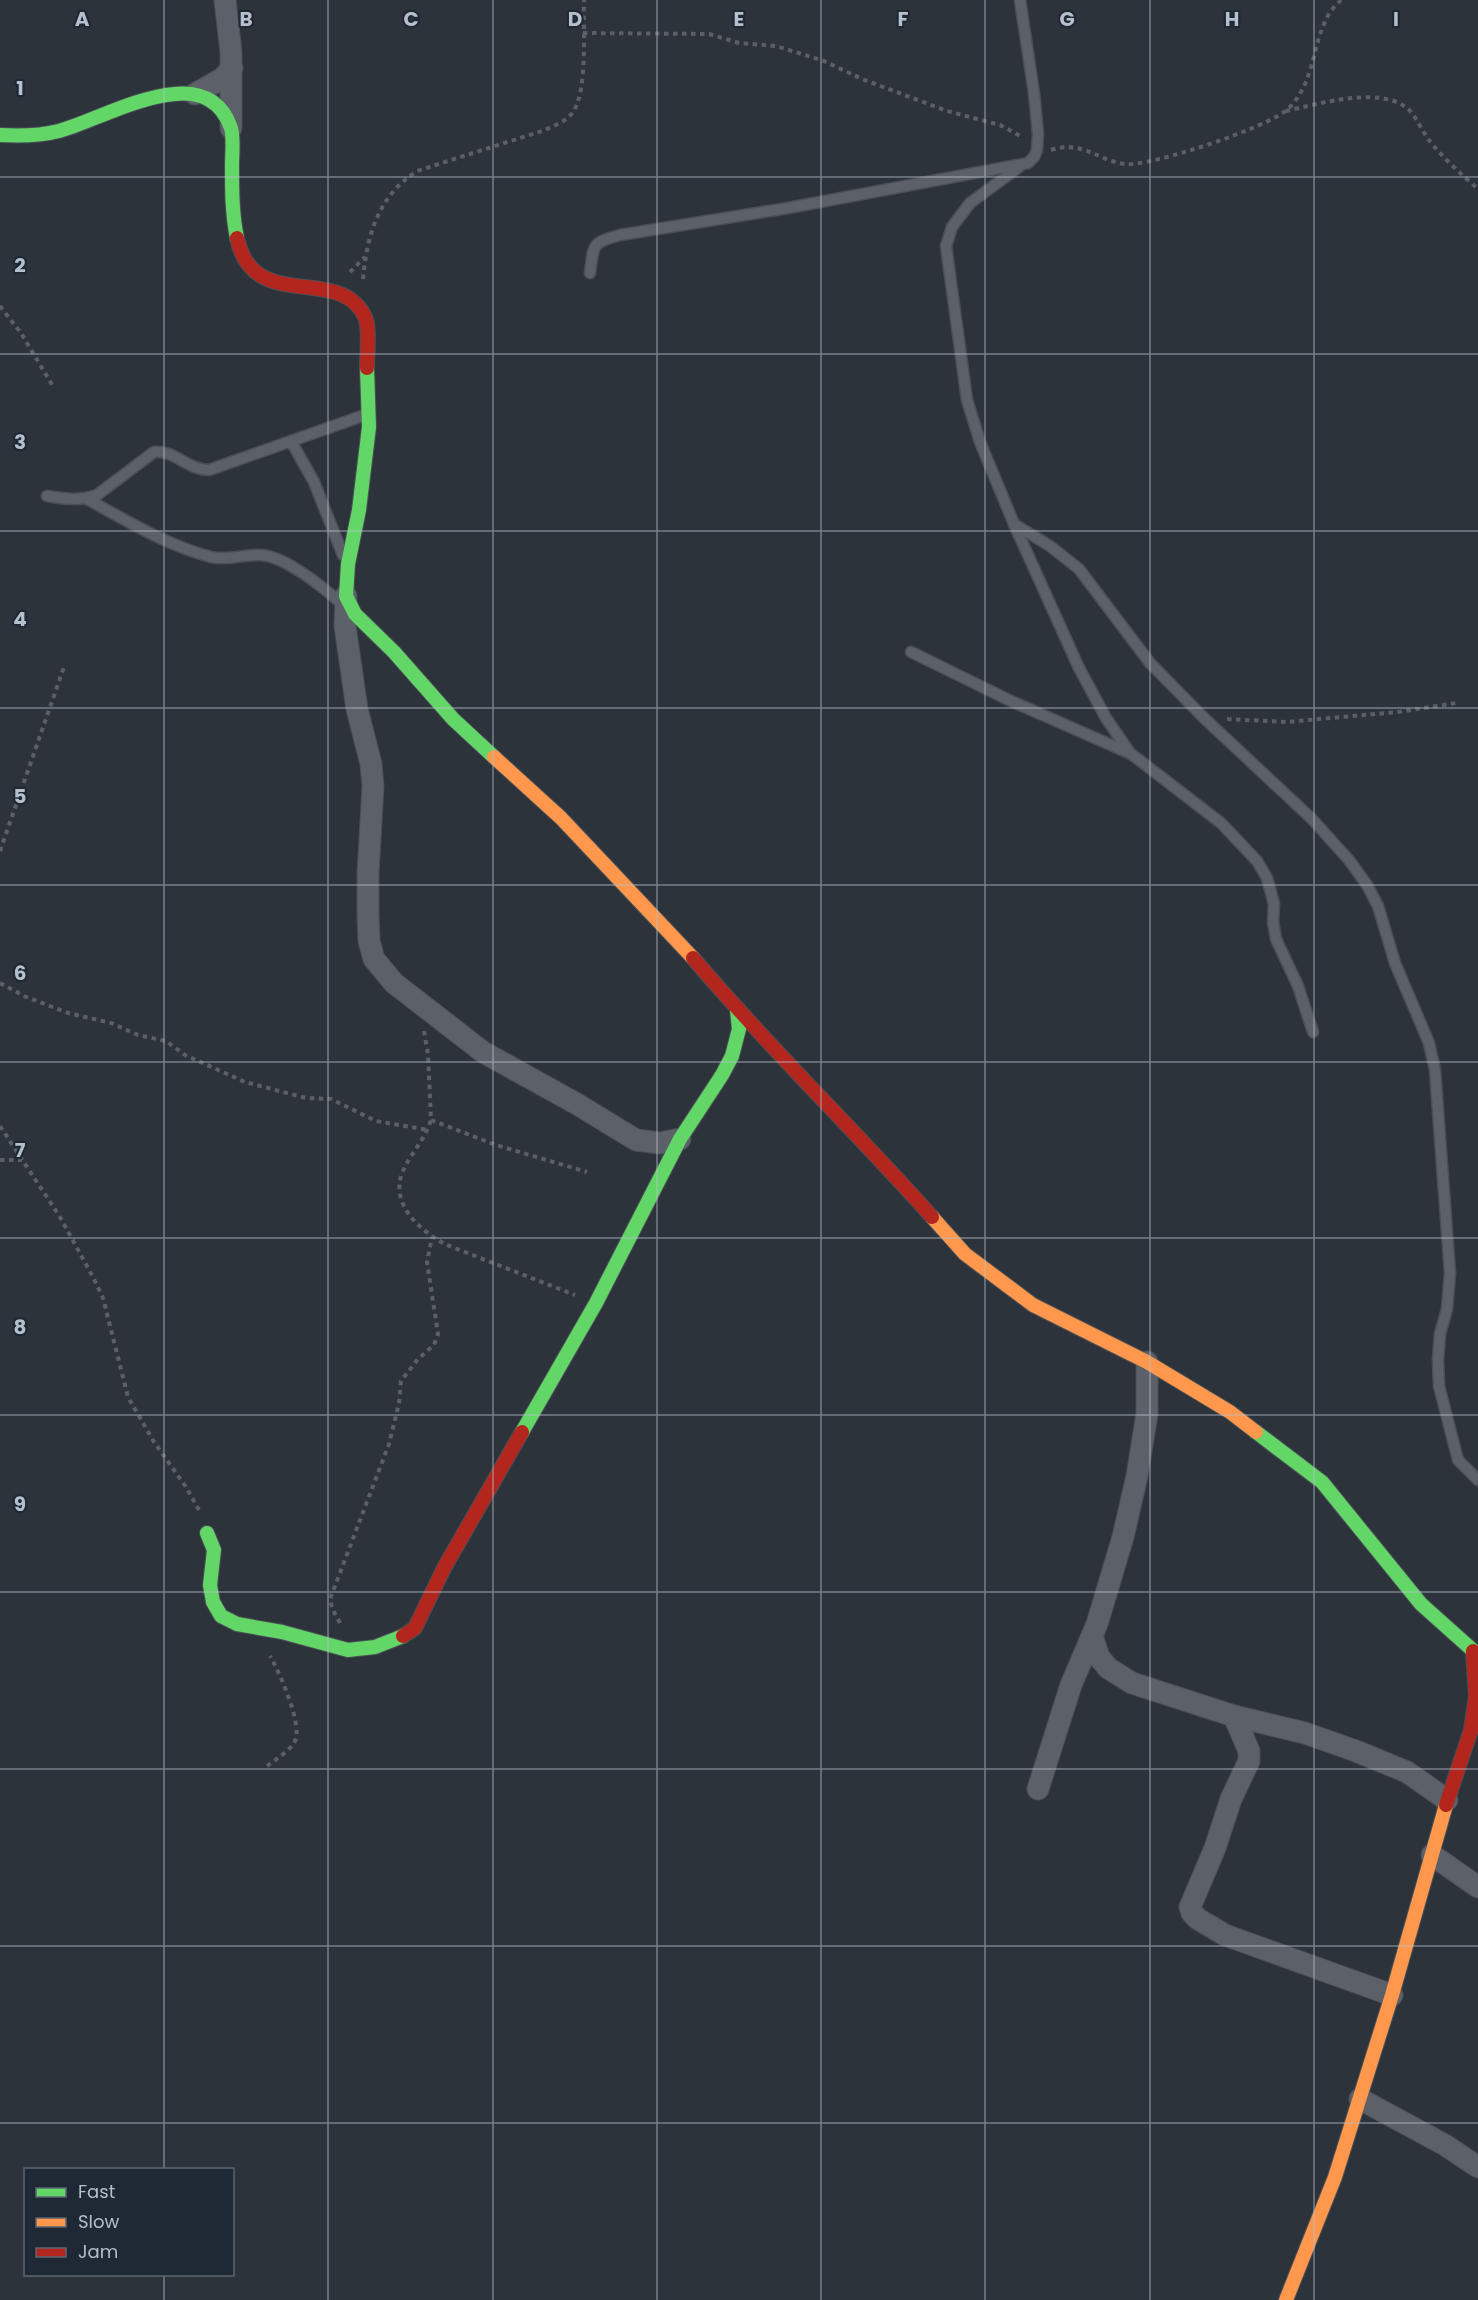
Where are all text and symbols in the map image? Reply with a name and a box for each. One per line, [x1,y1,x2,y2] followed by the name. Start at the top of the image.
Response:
[75,5,90,33] text: A
[239,5,253,33] text: B
[403,5,419,33] text: C
[568,5,582,33] text: D
[734,5,744,33] text: E
[898,5,909,33] text: F
[1059,5,1075,33] text: G
[1225,5,1239,33] text: H
[1393,5,1399,33] text: I
[16,74,24,102] text: 1
[14,251,26,279] text: 2
[14,428,26,456] text: 3
[13,605,27,633] text: 4
[14,782,27,810] text: 5
[14,959,26,987] text: 6
[15,1136,26,1164] text: 7
[14,1313,26,1341] text: 8
[14,1490,26,1518] text: 9
[24,2168,234,2276] legend
[78,2179,115,2204] text: Fast
[78,2209,120,2234] text: Slow
[78,2239,118,2264] text: Jam

